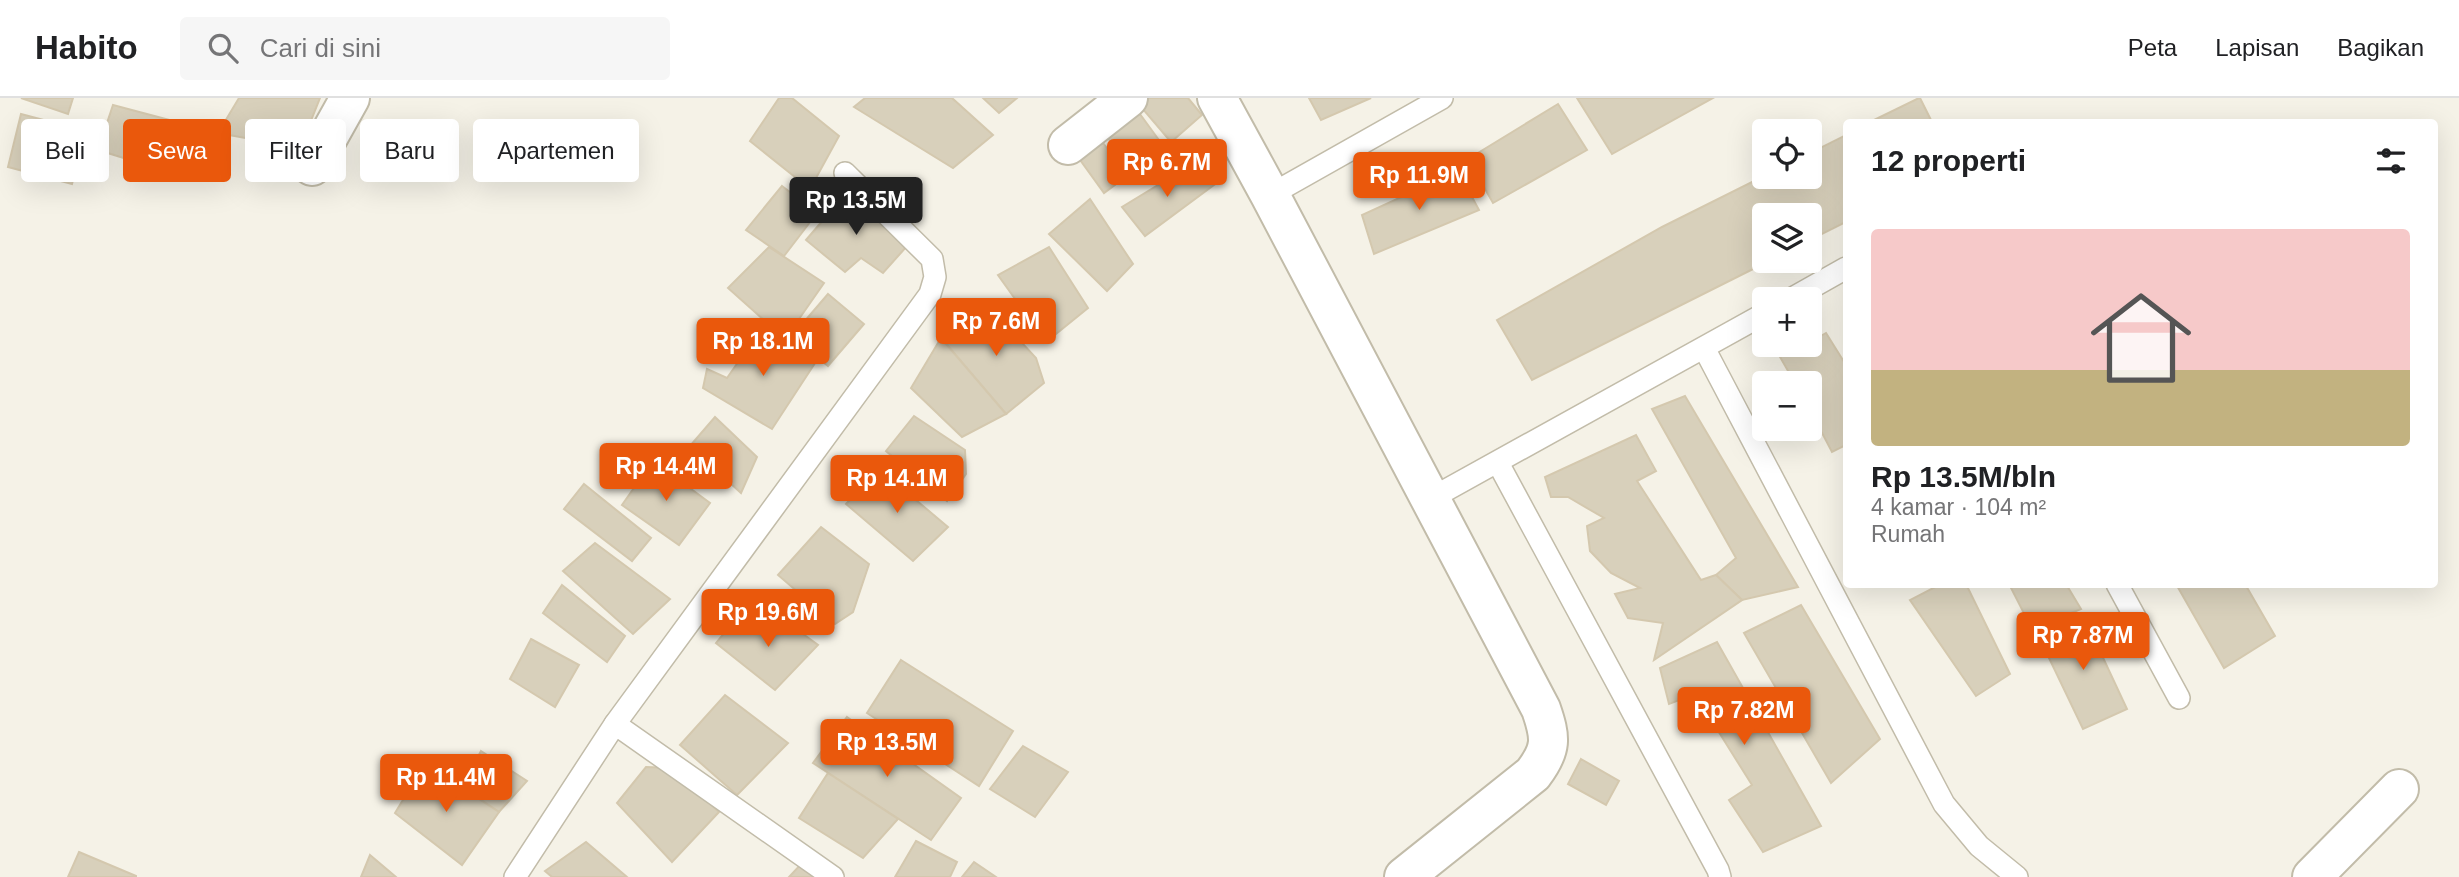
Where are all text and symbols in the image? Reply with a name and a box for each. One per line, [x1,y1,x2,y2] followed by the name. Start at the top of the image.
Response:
[180,17,670,80] search box
[35,29,138,66] text: Habito
[204,29,242,67] icon: search
[260,33,381,63] text: Cari di sini
[2128,34,2177,61] text: Peta
[2215,34,2299,61] text: Lapisan
[2337,34,2424,61] text: Bagikan
[21,119,109,182] chip: Beli
[123,119,231,182] chip: Sewa
[245,119,346,182] chip: Filter
[360,119,459,182] chip: Baru
[473,119,639,182] chip: Apartemen
[1752,119,1822,441] map controls
[1752,119,1822,189] button: locate
[1102,140,1232,199] pin: Rp 6.7M
[2372,142,2410,180] icon: filters
[1871,144,2026,177] text: 12 properti
[1123,149,1211,175] text: Rp 6.7M
[1347,152,1491,212] pin: Rp 11.9M
[1369,162,1469,188] text: Rp 11.9M
[784,178,928,237] pin: Rp 13.5M
[806,187,906,213] text: Rp 13.5M
[1752,203,1822,273] button: layers
[2078,275,2204,401] icon: home
[1752,287,1822,357] button: +
[931,299,1061,358] pin: Rp 7.6M
[952,308,1040,334] text: Rp 7.6M
[691,318,835,378] pin: Rp 18.1M
[713,328,813,354] text: Rp 18.1M
[1752,371,1822,441] button: −
[594,444,738,503] pin: Rp 14.4M
[616,453,716,479] text: Rp 14.4M
[825,456,969,515] pin: Rp 14.1M
[1871,460,2056,493] text: Rp 13.5M/bln
[847,465,947,491] text: Rp 14.1M
[1871,494,2046,520] text: 4 kamar · 104 m²
[1871,521,1945,547] text: Rumah
[696,589,840,649] pin: Rp 19.6M
[718,599,818,625] text: Rp 19.6M
[2011,612,2155,672] pin: Rp 7.87M
[2033,622,2133,648] text: Rp 7.87M
[1672,688,1816,747] pin: Rp 7.82M
[1694,697,1794,723] text: Rp 7.82M
[815,720,959,779] pin: Rp 13.5M
[837,729,937,755] text: Rp 13.5M
[374,754,518,814] pin: Rp 11.4M
[396,764,496,790] text: Rp 11.4M

